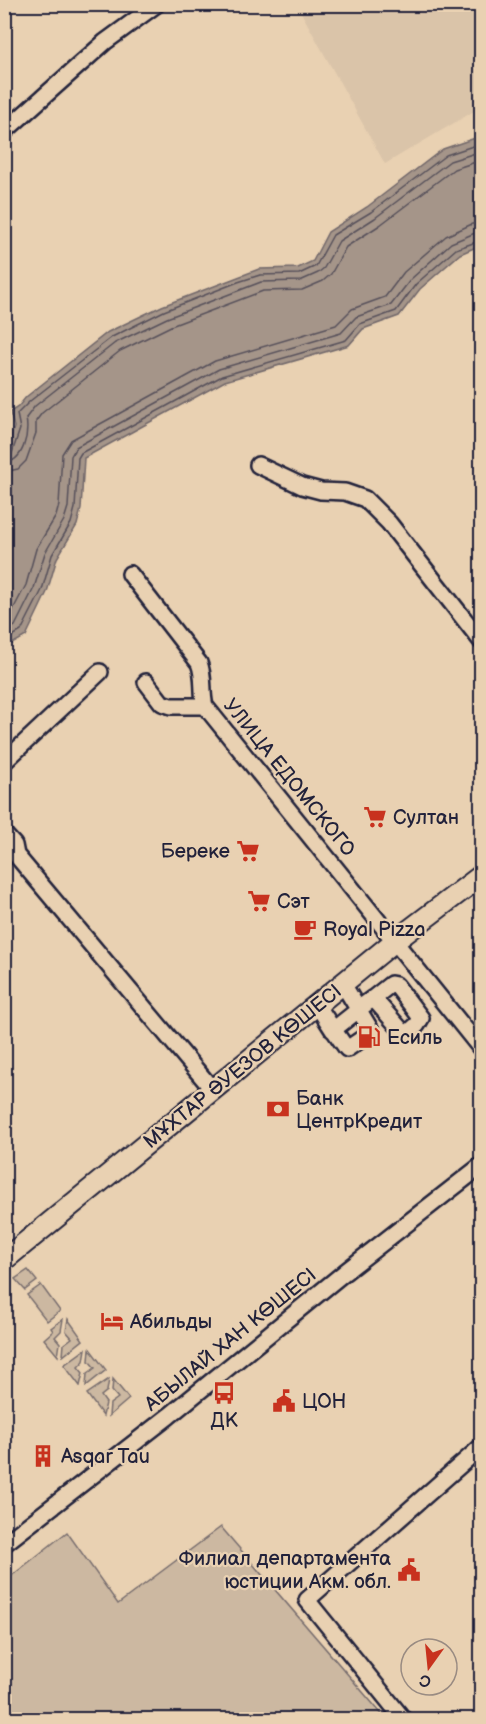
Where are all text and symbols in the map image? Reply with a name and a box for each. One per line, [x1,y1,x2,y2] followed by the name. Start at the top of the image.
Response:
[218,694,360,861] street label: УЛИЦА ЕДОМСКОГО
[362,804,388,830] supermarket icon: Султан
[393,806,459,830] place label: Султан
[235,838,261,864] supermarket icon: Береке
[161,840,230,864] place label: Береке
[246,888,272,914] supermarket icon: Сэт
[277,890,310,914] place label: Сэт
[292,916,318,942] cafe icon: Royal Pizza
[323,918,425,942] place label: Royal Pizza
[139,980,346,1154] street label: МҰХТАР ӘУЕЗОВ КӨШЕСІ
[356,1024,382,1050] fuel station icon: Есиль
[387,1026,442,1050] place label: Есиль
[296,1087,423,1134] place label: Банк ЦентрКредит
[265,1096,291,1122] bank icon: Банк ЦентрКредит
[139,1263,321,1417] street label: АБЫЛАЙ ХАН КӨШЕСІ
[99,1308,125,1334] hotel icon: Абильды
[129,1310,212,1334] place label: Абильды
[211,1380,237,1406] bus stop icon: ДК
[271,1388,297,1414] public building icon: ЦОН
[302,1390,346,1414] place label: ЦОН
[210,1409,238,1433] place label: ДК
[30,1443,56,1469] building icon: Asqar Tau
[61,1445,150,1469] place label: Asqar Tau
[179,1547,391,1594] place label: Филиал департамента юстиции Акм. обл.
[396,1557,422,1583] public building icon: Филиал департамента юстиции Акм. обл.
[399,1637,459,1697] north arrow
[418,1669,433,1691] text: С

